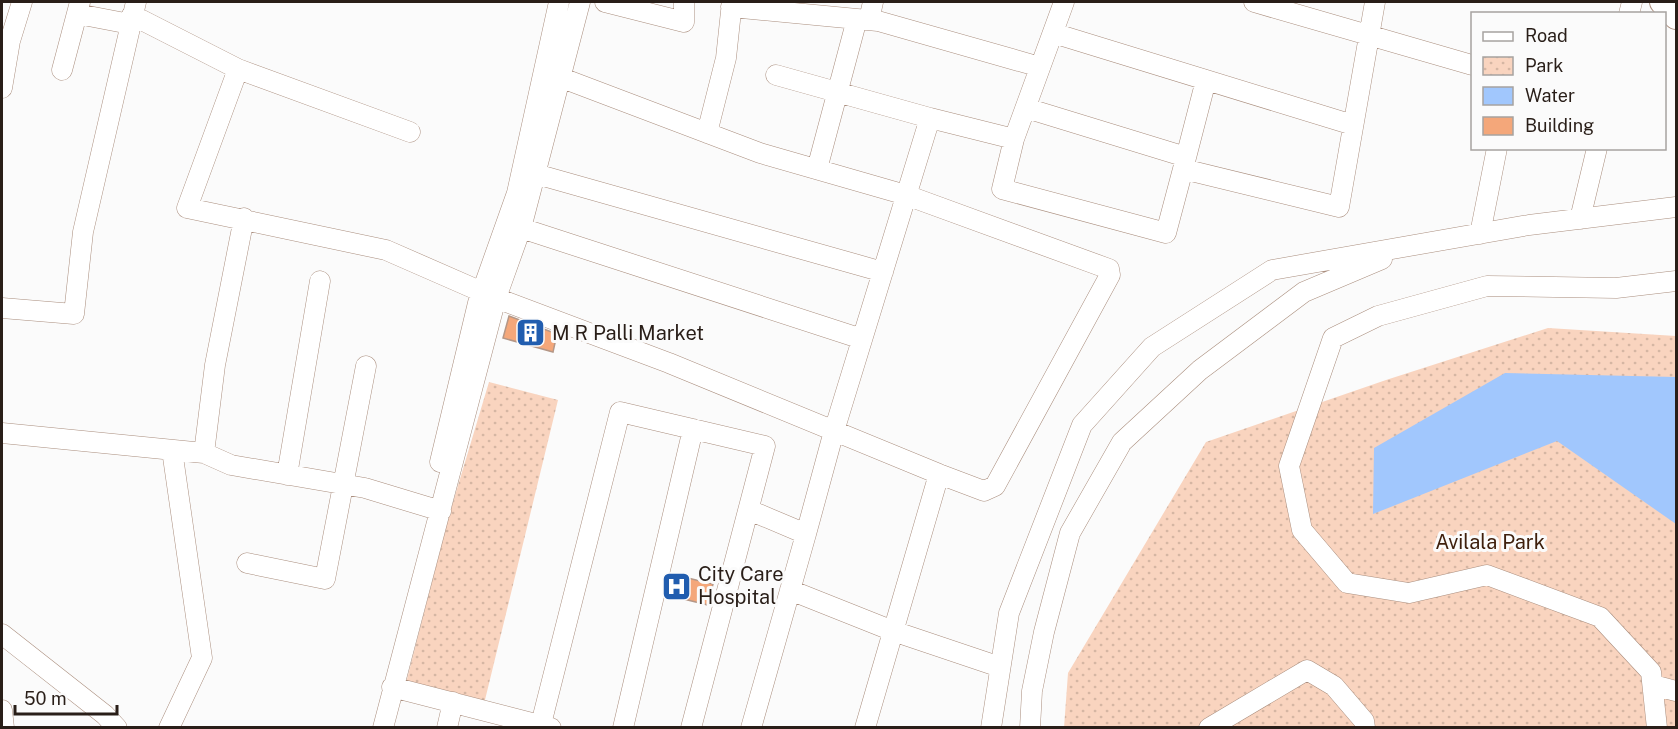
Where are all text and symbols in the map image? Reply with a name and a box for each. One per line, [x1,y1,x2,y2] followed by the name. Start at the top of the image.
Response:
[1471,12,1666,150] legend
[1525,25,1568,46] text: Road
[1525,55,1563,76] text: Park
[1525,85,1575,106] text: Water
[1525,115,1594,136] text: Building
[515,317,547,349] building icon: M R Palli Market
[552,321,704,345] place label: M R Palli Market
[1435,530,1545,554] park label: Avilala Park
[698,562,784,609] place label: City Care Hospital
[661,570,693,602] hospital icon: City Care Hospital
[15,678,117,716] scale bar
[24,688,67,709] text: 50 m

